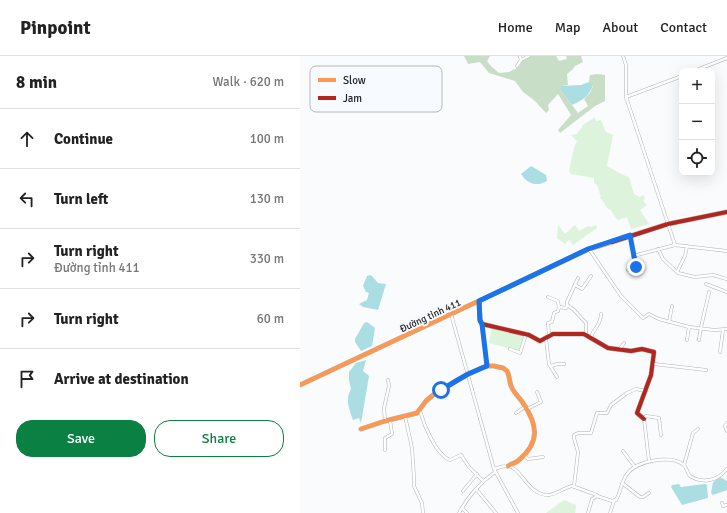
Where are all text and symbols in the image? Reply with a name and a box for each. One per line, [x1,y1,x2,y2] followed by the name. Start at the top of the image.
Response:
[20,16,91,40] text: Pinpoint
[498,19,533,36] text: Home
[555,19,580,36] text: Map
[602,19,638,36] text: About
[660,19,707,36] text: Contact
[310,66,442,112] legend
[679,68,715,176] map controls
[679,68,715,104] button: +
[16,72,57,93] text: 8 min
[213,74,284,90] text: Walk · 620 m
[343,74,366,87] text: Slow
[343,92,362,105] text: Jam
[679,104,715,140] button: −
[16,128,38,150] icon: ahead
[54,130,113,148] text: Continue
[250,131,284,147] text: 100 m
[679,140,715,176] button: locate
[16,188,38,210] icon: left
[54,190,108,208] text: Turn left
[250,191,284,207] text: 130 m
[54,242,119,260] text: Turn right
[16,248,38,270] icon: right
[250,251,284,267] text: 330 m
[627,258,645,276] route end
[54,260,140,276] text: Đường tỉnh 411
[398,297,463,335] street label: Đường tỉnh 411
[16,308,38,330] icon: right
[54,310,119,328] text: Turn right
[257,311,284,327] text: 60 m
[16,368,38,390] icon: arrive
[54,370,189,388] text: Arrive at destination
[432,381,450,399] route start
[16,420,146,457] button: Save
[154,420,284,457] button: Share

